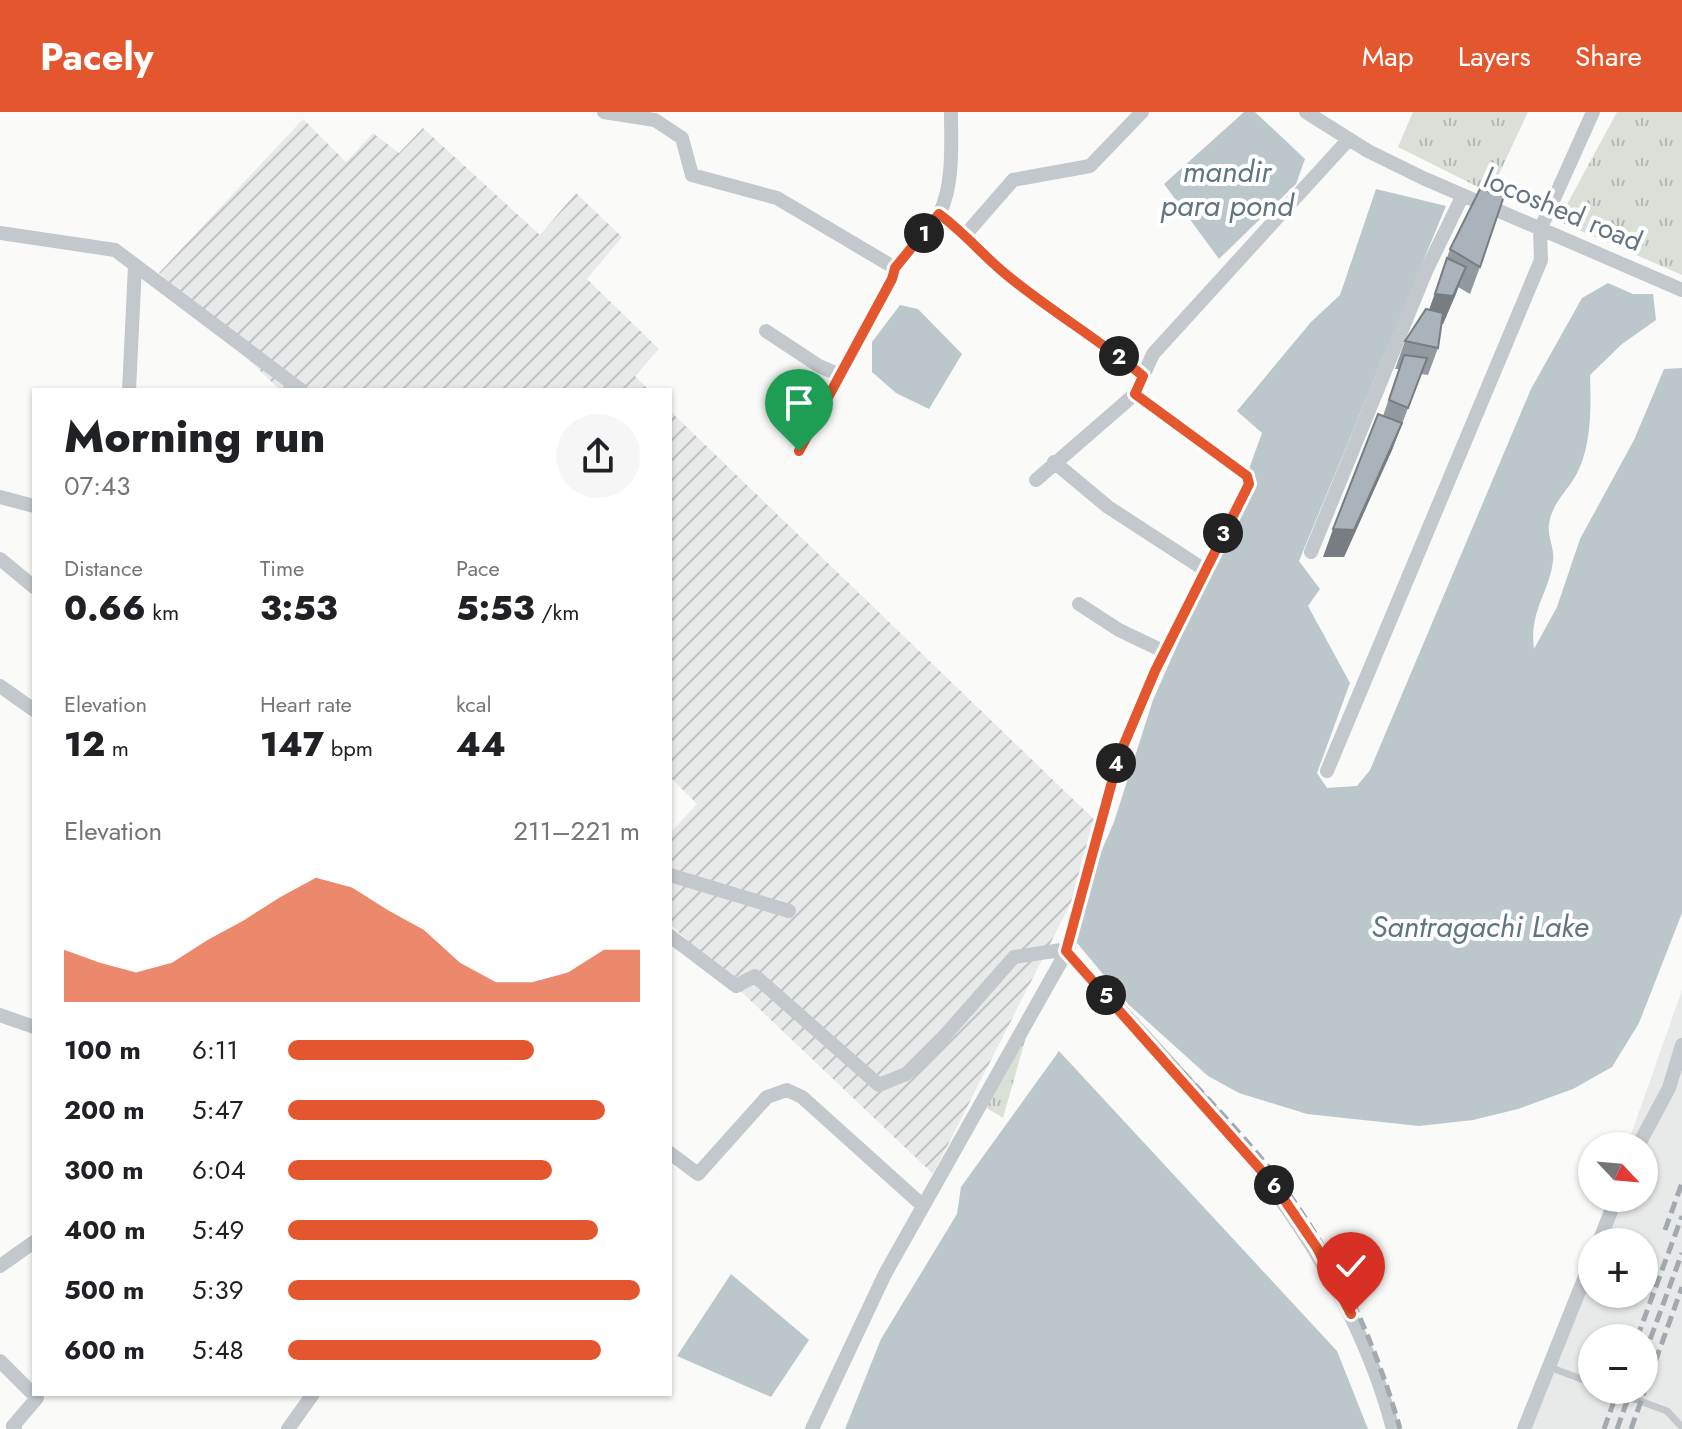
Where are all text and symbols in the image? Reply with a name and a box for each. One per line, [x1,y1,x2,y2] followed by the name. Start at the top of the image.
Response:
[40,29,154,84] text: Pacely
[1362,36,1414,77] text: Map
[1458,36,1531,77] text: Layers
[1575,36,1642,77] text: Share
[1160,150,1295,227] water label: mandir para pond
[1477,158,1649,262] street label: locoshed road
[904,213,944,253] pin: 1
[918,217,930,249] text: 1
[1099,336,1139,376] pin: 2
[1112,340,1126,372] text: 2
[765,369,833,451] pin
[777,381,821,425] icon: arrive
[64,405,326,469] text: Morning run
[556,414,640,498] button: share
[64,467,130,505] text: 07:43
[1203,513,1243,553] pin: 3
[1216,517,1230,549] text: 3
[64,552,143,584] text: Distance
[260,552,304,584] text: Time
[456,552,500,584] text: Pace
[64,584,146,633] text: 0.66
[260,584,338,633] text: 3:53
[456,584,535,633] text: 5:53
[146,596,179,628] text: km
[535,596,579,628] text: /km
[64,688,147,720] text: Elevation
[260,688,352,720] text: Heart rate
[456,688,492,720] text: kcal
[64,720,105,769] text: 12
[260,720,324,769] text: 147
[456,720,506,769] text: 44
[105,732,129,764] text: m
[324,732,373,764] text: bpm
[1096,743,1136,783] pin: 4
[1108,747,1124,779] text: 4
[64,812,162,850] text: Elevation
[513,812,640,850] text: 211–221 m
[1371,905,1589,948] water label: Santragachi Lake
[1086,975,1126,1015] pin: 5
[1099,979,1113,1011] text: 5
[64,1031,141,1069] text: 100 m
[192,1031,238,1069] text: 6:11
[64,1091,145,1129] text: 200 m
[192,1091,243,1129] text: 5:47
[1578,1132,1658,1212] north arrow
[1578,1132,1658,1404] map controls
[64,1151,144,1189] text: 300 m
[192,1151,246,1189] text: 6:04
[1254,1165,1294,1205] pin: 6
[1267,1169,1281,1201] text: 6
[64,1211,146,1249] text: 400 m
[192,1211,245,1249] text: 5:49
[1578,1228,1658,1308] button: +
[1317,1232,1385,1314] pin
[1329,1244,1373,1288] icon: check
[64,1271,144,1309] text: 500 m
[192,1271,244,1309] text: 5:39
[1578,1324,1658,1404] button: −
[64,1331,145,1369] text: 600 m
[192,1331,244,1369] text: 5:48

